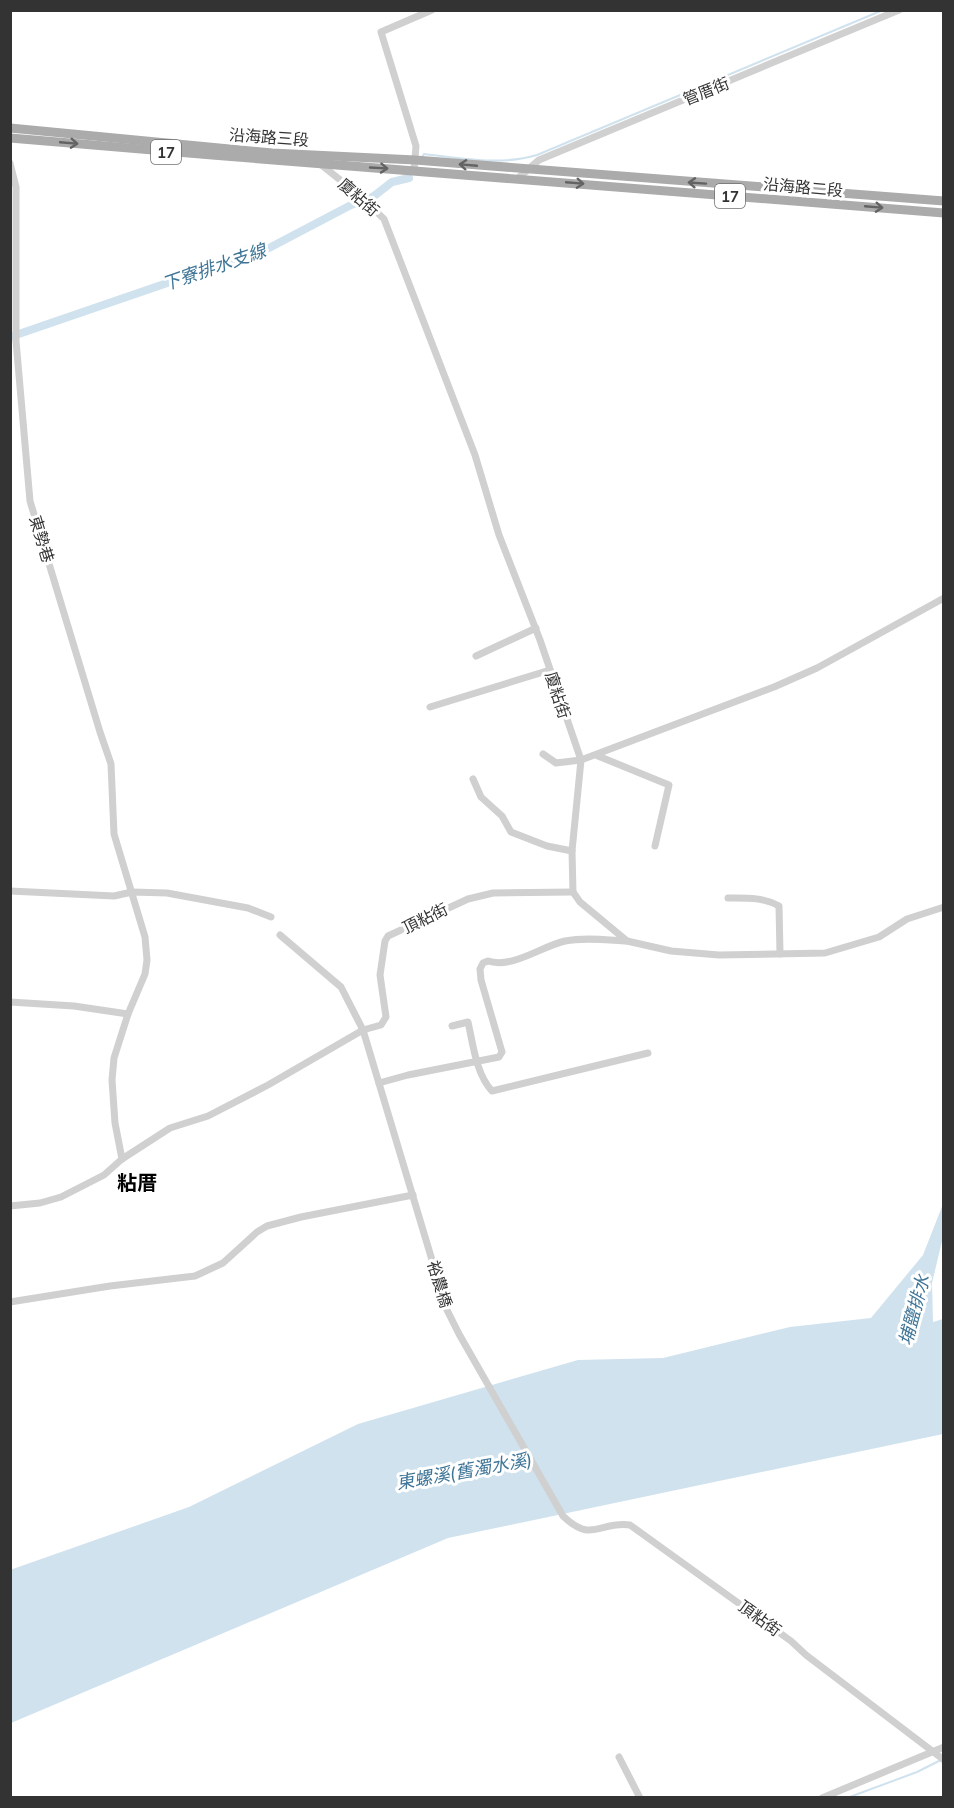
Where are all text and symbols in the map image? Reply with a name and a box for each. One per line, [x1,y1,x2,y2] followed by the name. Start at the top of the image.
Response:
[680,73,732,109] street label: 管厝街
[228,124,310,150] street label: 沿海路三段
[58,138,78,149] one-way arrow
[151,140,181,164] road number: 17
[459,159,479,170] one-way arrow
[369,163,389,174] one-way arrow
[334,174,384,220] street label: 廈粘街
[762,174,844,200] street label: 沿海路二段
[687,177,707,188] one-way arrow
[564,178,584,189] one-way arrow
[715,184,745,208] road number: 17
[864,202,883,213] one-way arrow
[159,238,271,295] water label: 下寮排水支線
[25,513,59,565] street label: 東勢巷
[541,669,575,721] street label: 廈粘街
[399,898,451,938] street label: 頂粘街
[117,1170,157,1195] district label: 粘厝
[423,1258,457,1310] street label: 裕農橋
[894,1271,935,1348] water label: 埔鹽排水
[394,1448,534,1494] water label: 東螺溪(舊濁水溪)
[735,1596,785,1640] street label: 頂粘街

